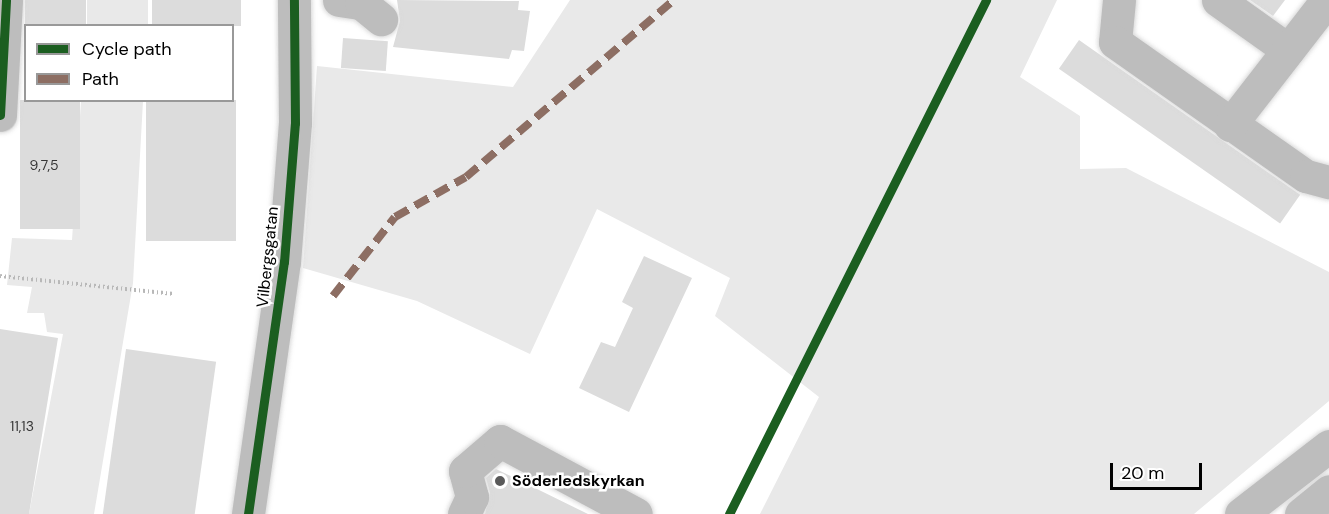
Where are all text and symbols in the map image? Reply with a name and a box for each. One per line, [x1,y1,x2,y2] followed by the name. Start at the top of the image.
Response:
[24,24,234,102] legend
[82,37,172,61] text: Cycle path
[82,67,119,91] text: Path
[29,157,59,173] house number: 9,7,5
[253,206,283,308] street label: Vilbergsgatan
[10,418,34,434] house number: 11,13
[1113,451,1204,489] scale bar
[1121,461,1164,485] text: 20 m
[512,471,645,491] place label: Söderledskyrkan
[493,474,507,488] marker: Söderledskyrkan

